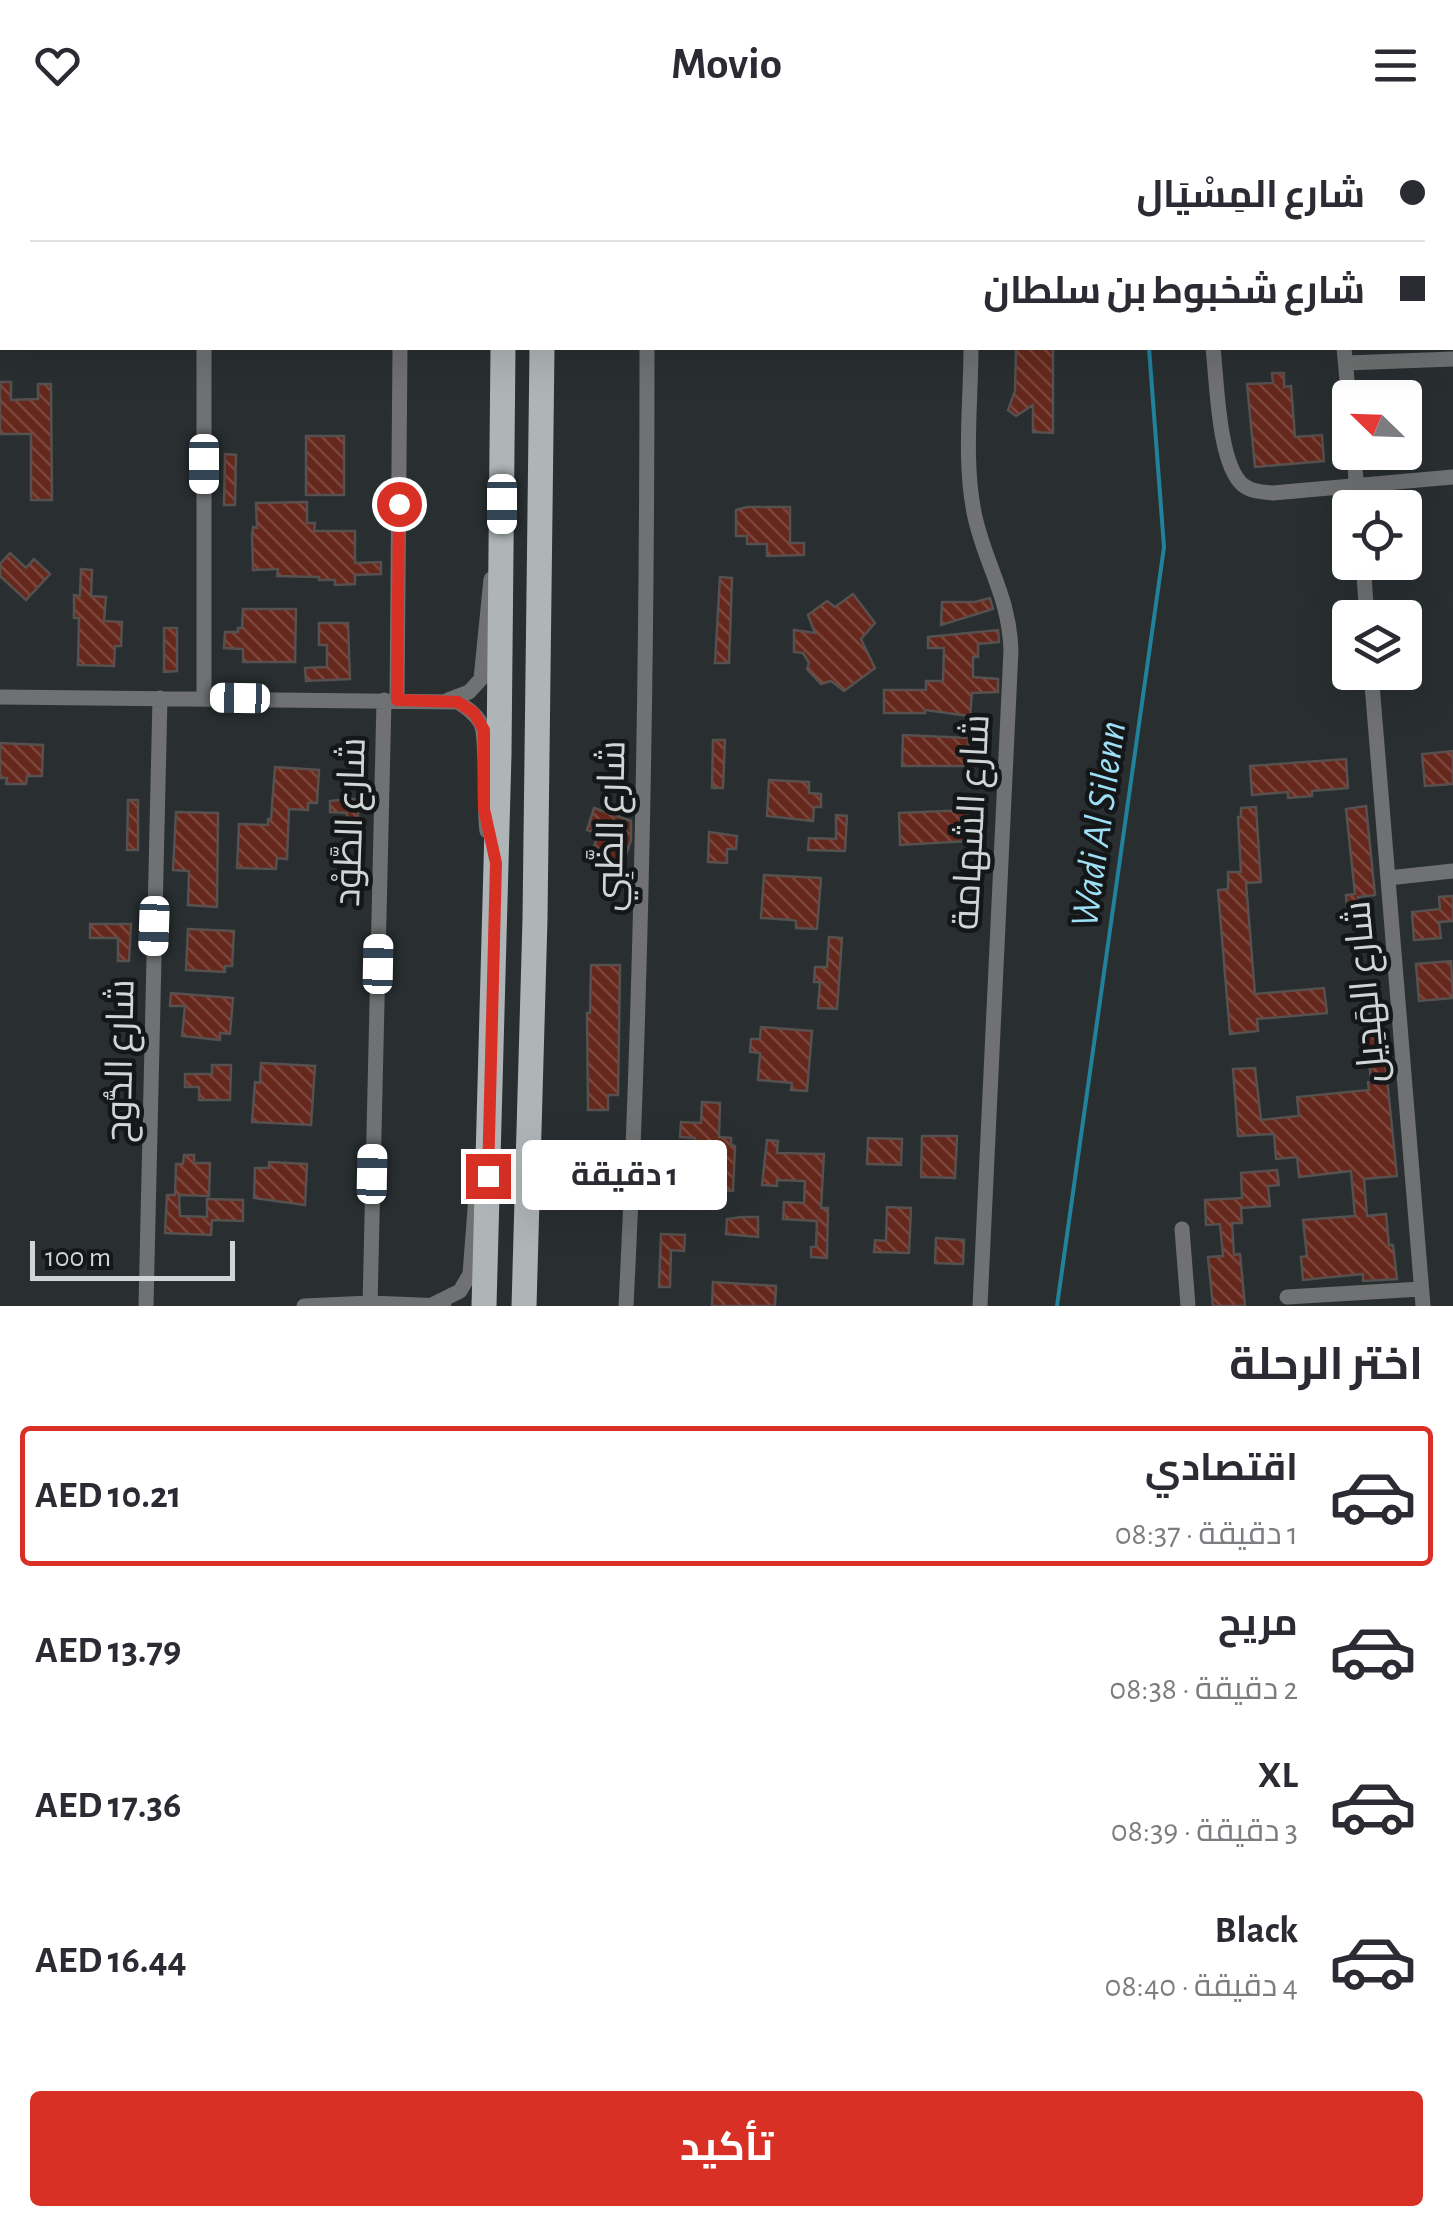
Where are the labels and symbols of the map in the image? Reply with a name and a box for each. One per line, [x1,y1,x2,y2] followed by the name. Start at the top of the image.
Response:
[1332,380,1422,470] north arrow
[189,434,219,494] car
[487,474,517,534] car
[377,482,422,527] route start
[210,682,270,714] car
[946,713,1001,931] street label: شارع الشهامة
[1065,719,1133,930] water label: Wadi Al Silenn
[327,737,377,907] street label: شارع الطَّوْد
[584,740,641,912] street label: شارع الظَّبِي
[138,895,170,957] car
[1338,899,1397,1085] street label: شارع الهَدِيل
[362,934,394,994] car
[100,979,145,1143] street label: شارع الدُّوح
[523,1141,728,1211] callout: 1 دقيقة
[356,1144,388,1204] car
[466,1154,511,1199] route end
[30,1236,235,1280] scale bar

